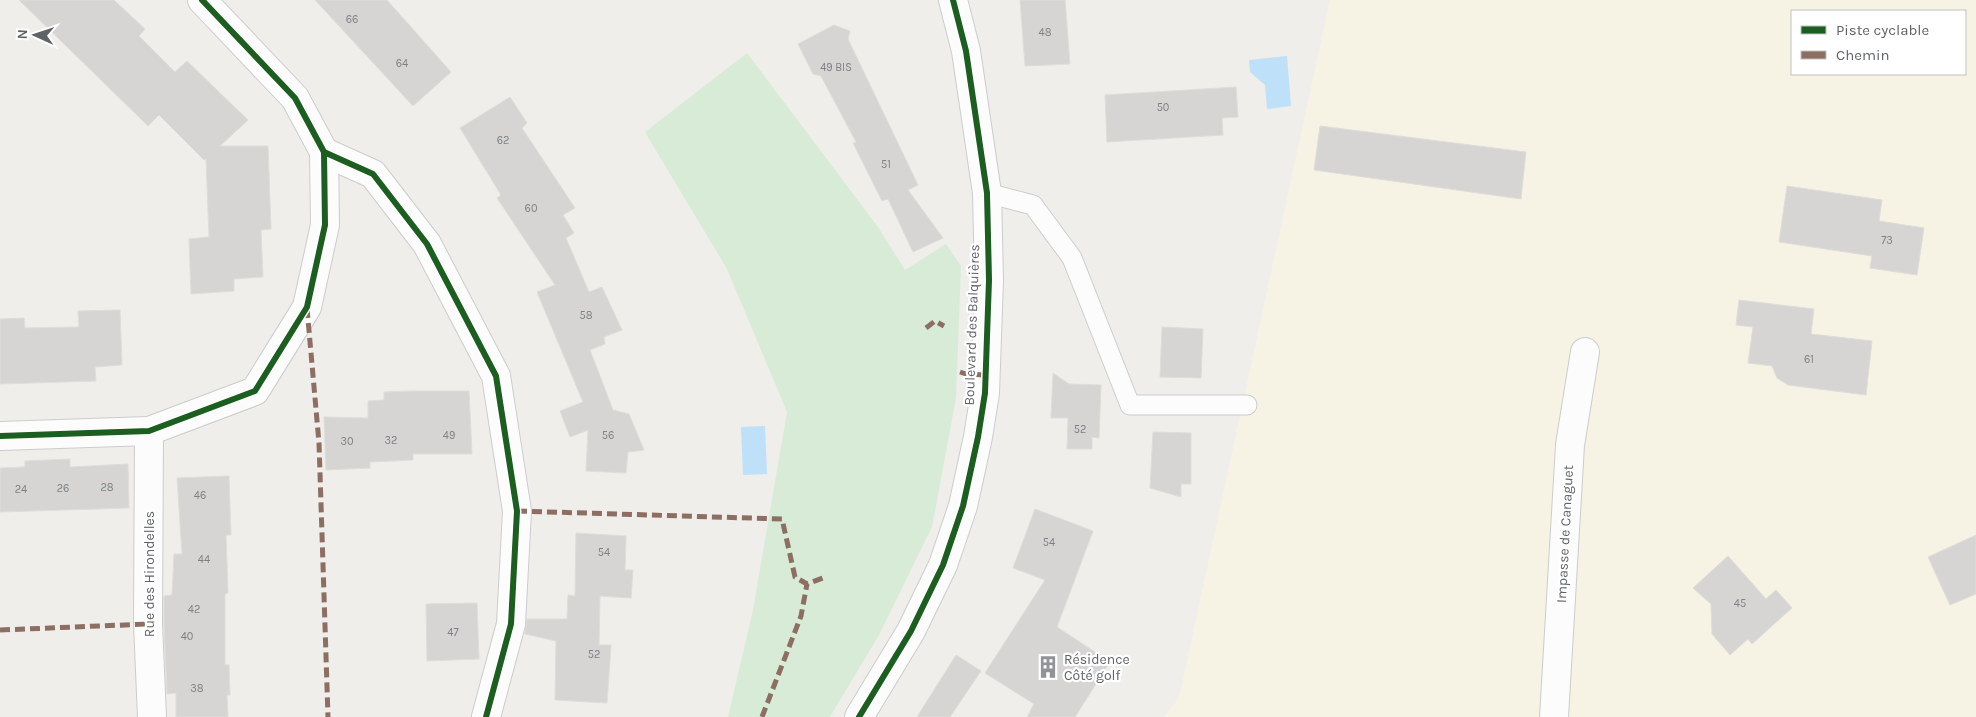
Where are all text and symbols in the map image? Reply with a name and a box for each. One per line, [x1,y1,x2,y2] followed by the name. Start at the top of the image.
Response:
[10,10,60,60] north arrow
[1791,10,1966,75] legend
[346,13,358,26] house number: 66
[1836,21,1929,39] text: Piste cyclable
[1039,26,1052,39] house number: 48
[14,29,31,40] text: N
[1836,46,1890,64] text: Chemin
[396,57,408,70] house number: 64
[820,61,852,74] house number: 49 BIS
[1157,101,1169,114] house number: 50
[497,134,509,147] house number: 62
[881,158,891,171] house number: 51
[525,202,537,215] house number: 60
[1881,234,1893,247] house number: 73
[961,244,983,406] street label: Boulevard des Balquières
[580,309,593,322] house number: 58
[1804,353,1814,366] house number: 61
[1074,423,1086,436] house number: 52
[443,429,455,442] house number: 49
[602,429,614,442] house number: 56
[385,434,397,447] house number: 32
[340,435,354,448] house number: 30
[1553,465,1577,603] street label: Impasse de Canaguet
[100,481,114,494] house number: 28
[57,482,69,495] house number: 26
[15,483,27,496] house number: 24
[194,489,206,502] house number: 46
[141,511,158,637] street label: Rue des Hirondelles
[1043,536,1055,549] house number: 54
[598,546,610,559] house number: 54
[198,553,210,566] house number: 44
[1734,597,1746,610] house number: 45
[188,603,200,616] house number: 42
[447,626,459,639] house number: 47
[181,630,193,643] house number: 40
[588,648,600,661] house number: 52
[1064,651,1130,684] place label: Résidence Côté golf
[1035,654,1061,680] building icon: Résidence Côté golf
[190,682,204,695] house number: 38

